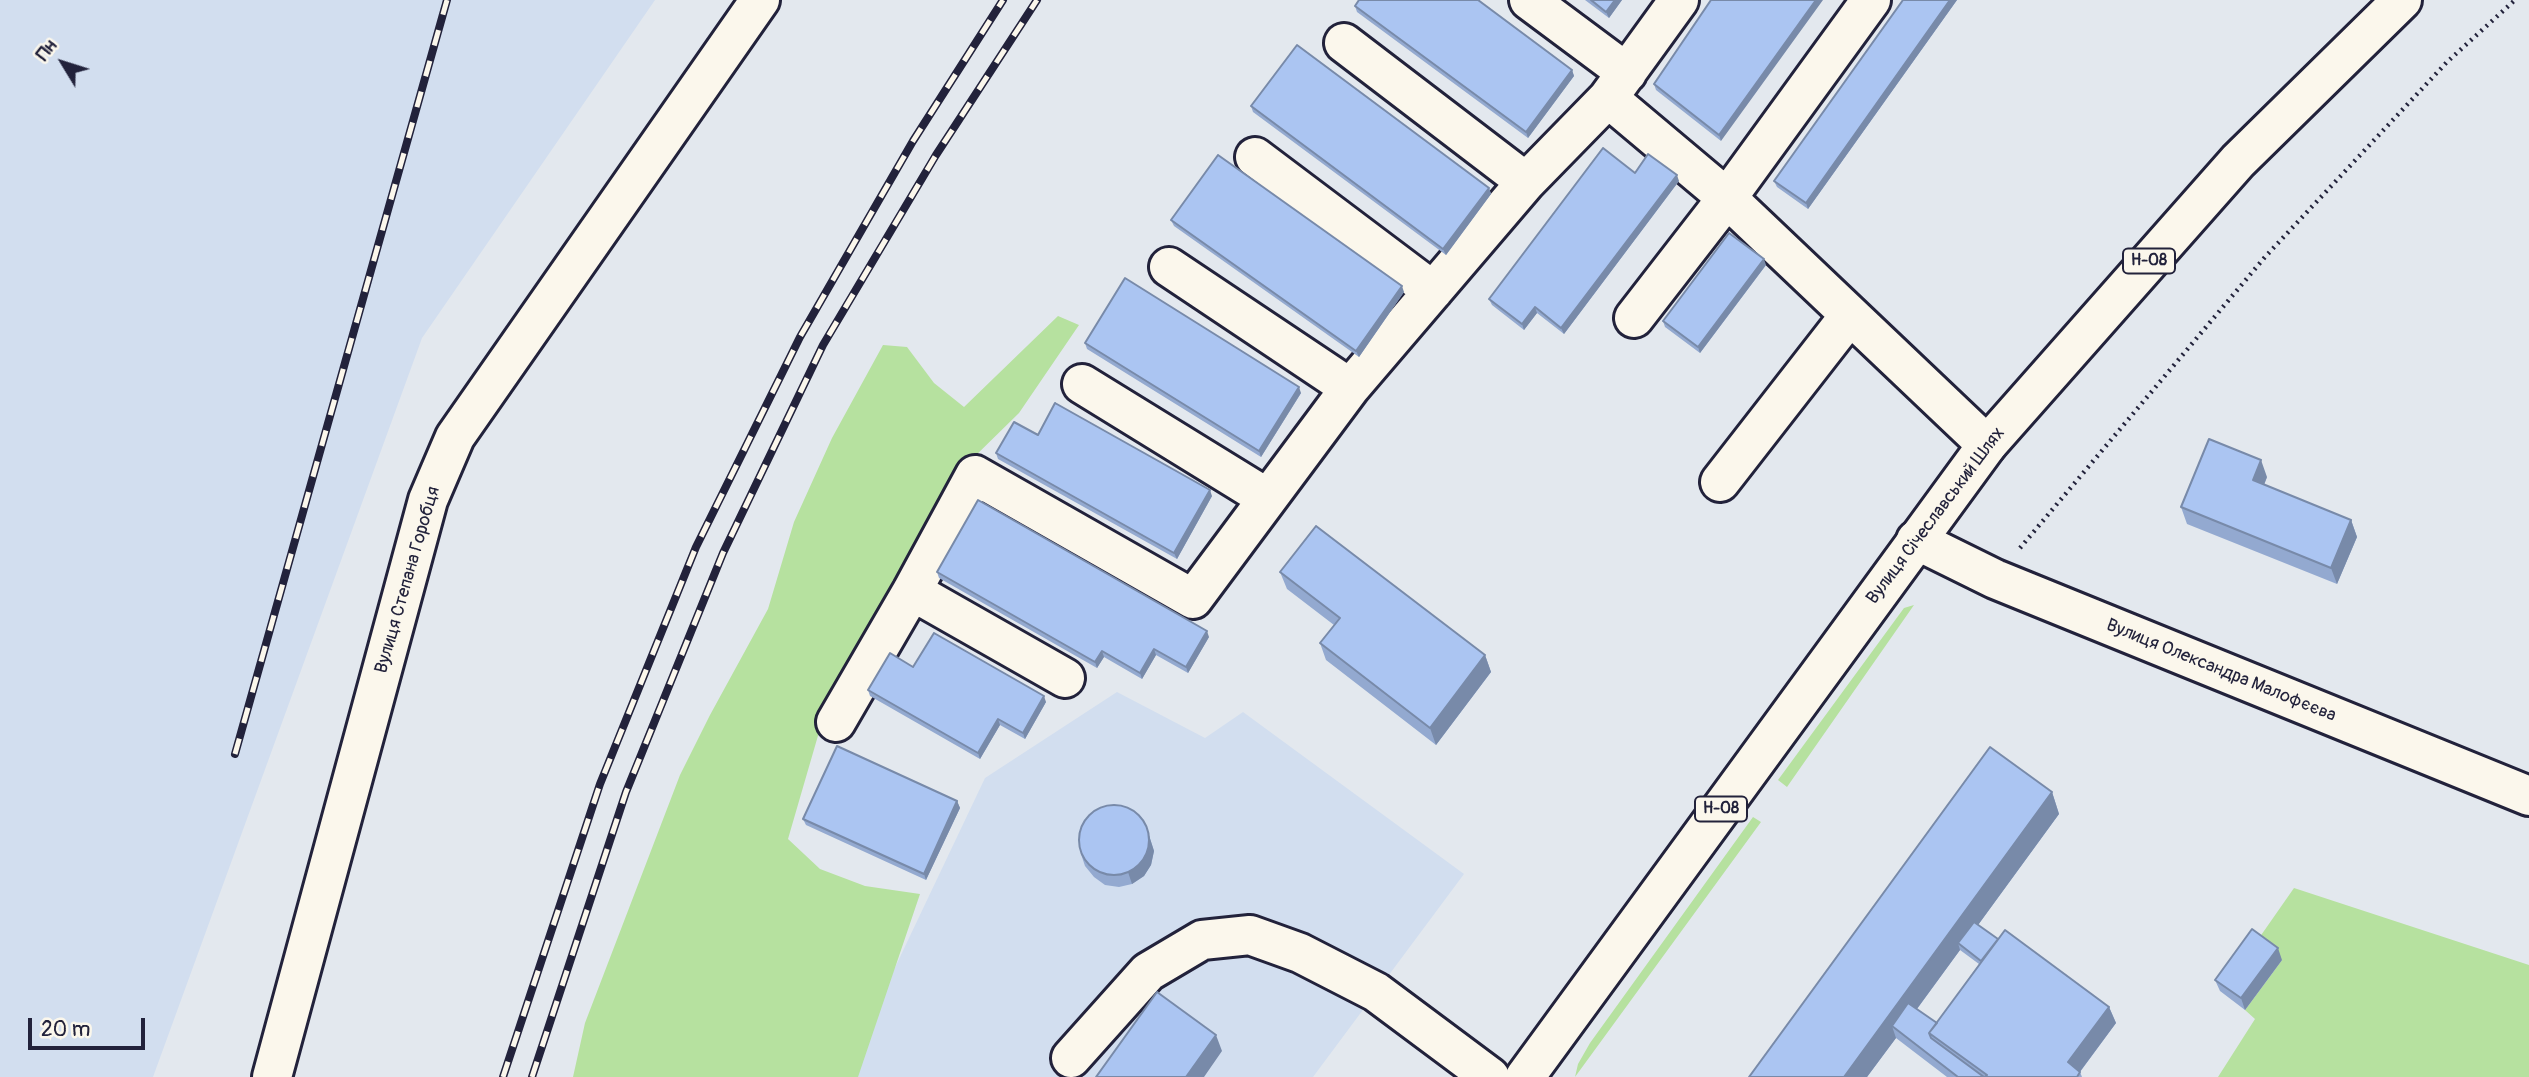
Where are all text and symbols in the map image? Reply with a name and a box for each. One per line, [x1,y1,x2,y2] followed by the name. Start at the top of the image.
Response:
[28,28,98,98] north arrow
[31,34,62,66] text: Пн
[2123,248,2175,274] road number: Н-08
[1862,423,2010,609] street label: Вулиця Січеславський Шлях
[371,484,445,676] street label: Вулиця Степана Горобця
[2103,615,2339,727] street label: Вулиця Олександра Малофєєва
[1695,796,1747,822] road number: Н-08
[32,1004,149,1048] scale bar
[41,1016,90,1043] text: 20 m

